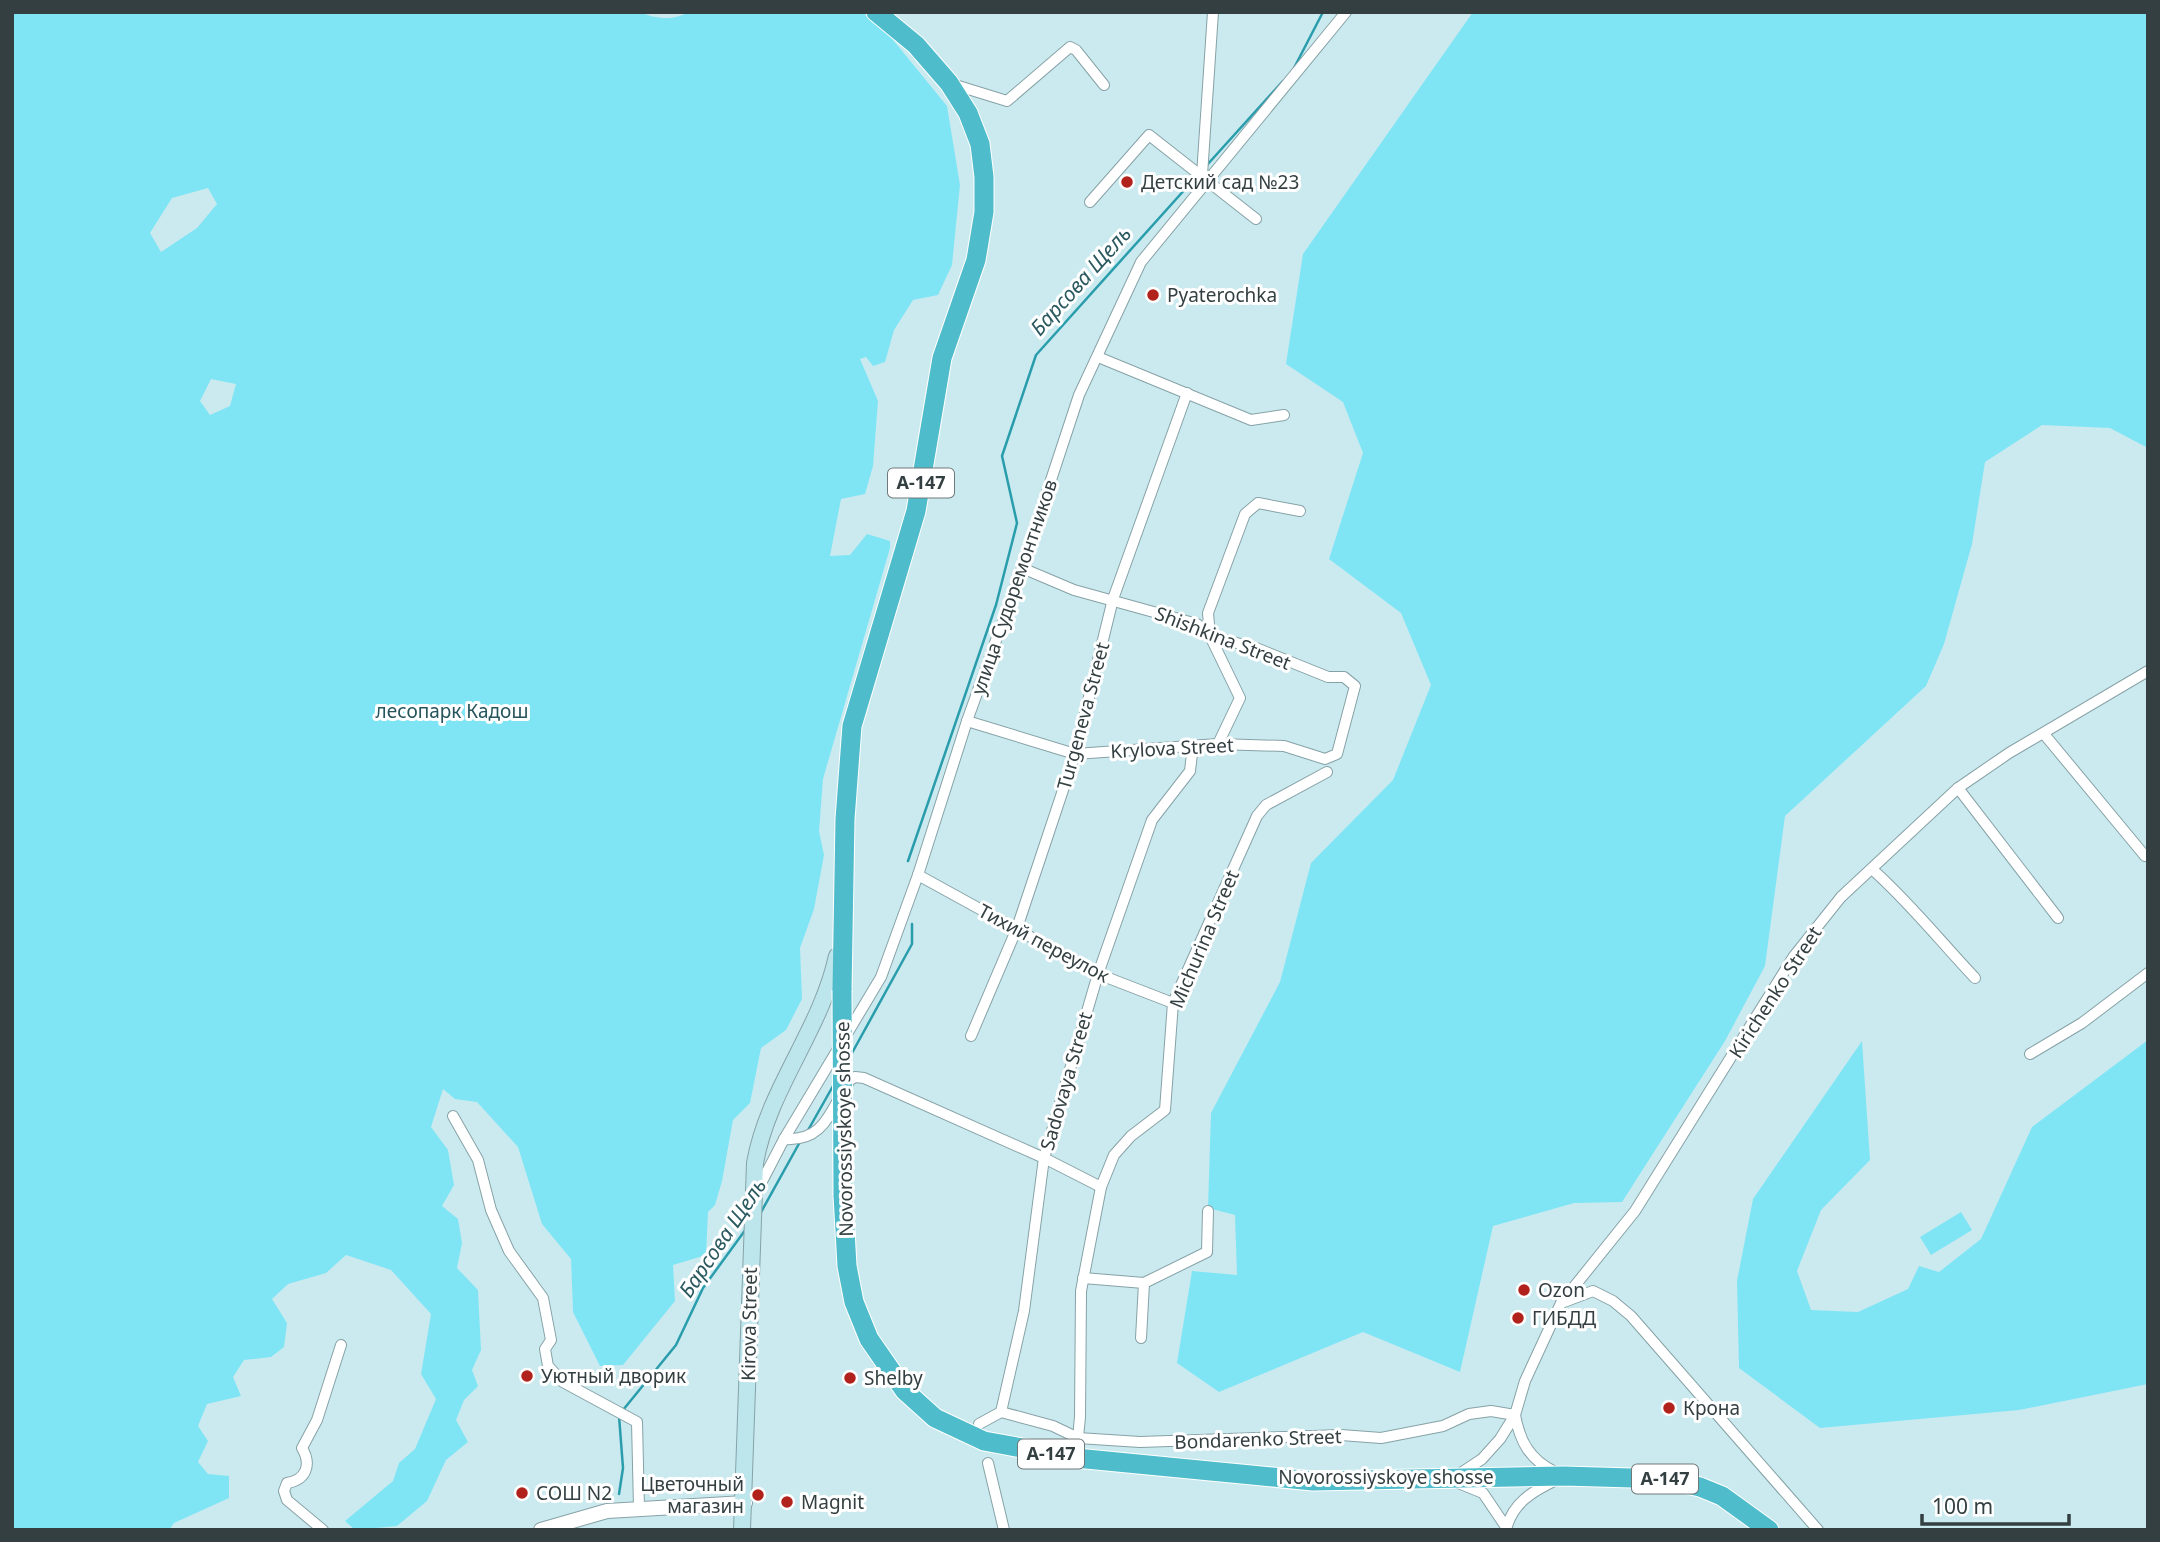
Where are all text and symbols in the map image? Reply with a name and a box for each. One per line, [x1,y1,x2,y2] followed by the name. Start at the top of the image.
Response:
[1141,169,1299,195] place label: Детский сад №23
[1119,174,1135,190] marker: Детский сад №23
[1024,220,1137,341] water label: Барсова Щель
[1167,282,1277,308] place label: Pyaterochka
[1145,287,1161,303] marker: Pyaterochka
[888,468,954,498] road number: А-147
[965,476,1063,698] street label: улица Судоремонтников
[1151,600,1295,676] street label: Shishkina Street
[1051,639,1115,793] street label: Turgeneva Street
[376,698,528,724] park label: лесопарк Кадош
[1110,732,1235,764] street label: Krylova Street
[1163,866,1245,1012] street label: Michurina Street
[974,898,1114,988] street label: Тихий переулок
[1723,921,1827,1063] street label: Kirichenko Street
[1034,1009,1098,1153] street label: Sadovaya Street
[829,1021,859,1237] street label: Novorossiyskoye shosse
[672,1172,772,1302] water label: Барсова Щель
[735,1267,763,1381] street label: Kirova Street
[1538,1277,1585,1303] place label: Ozon
[1516,1282,1532,1298] marker: Ozon
[1532,1305,1596,1331] place label: ГИБДД
[1510,1310,1526,1326] marker: ГИБДД
[541,1363,686,1389] place label: Уютный дворик
[864,1365,923,1391] place label: Shelby
[519,1368,535,1384] marker: Уютный дворик
[842,1370,858,1386] marker: Shelby
[1683,1395,1740,1421] place label: Крона
[1661,1400,1677,1416] marker: Крона
[1174,1423,1342,1455] street label: Bondarenko Street
[1018,1440,1084,1469] road number: А-147
[1278,1464,1494,1490] street label: Novorossiyskoye shosse
[1632,1464,1698,1494] road number: А-147
[640,1471,744,1519] place label: Цветочный магазин
[536,1480,612,1506] place label: СОШ N2
[1922,1482,2069,1526] scale bar
[514,1485,530,1501] marker: СОШ N2
[750,1487,766,1503] marker: Цветочный магазин
[801,1489,864,1515] place label: Magnit
[1932,1492,1993,1520] text: 100 m
[779,1494,795,1510] marker: Magnit

